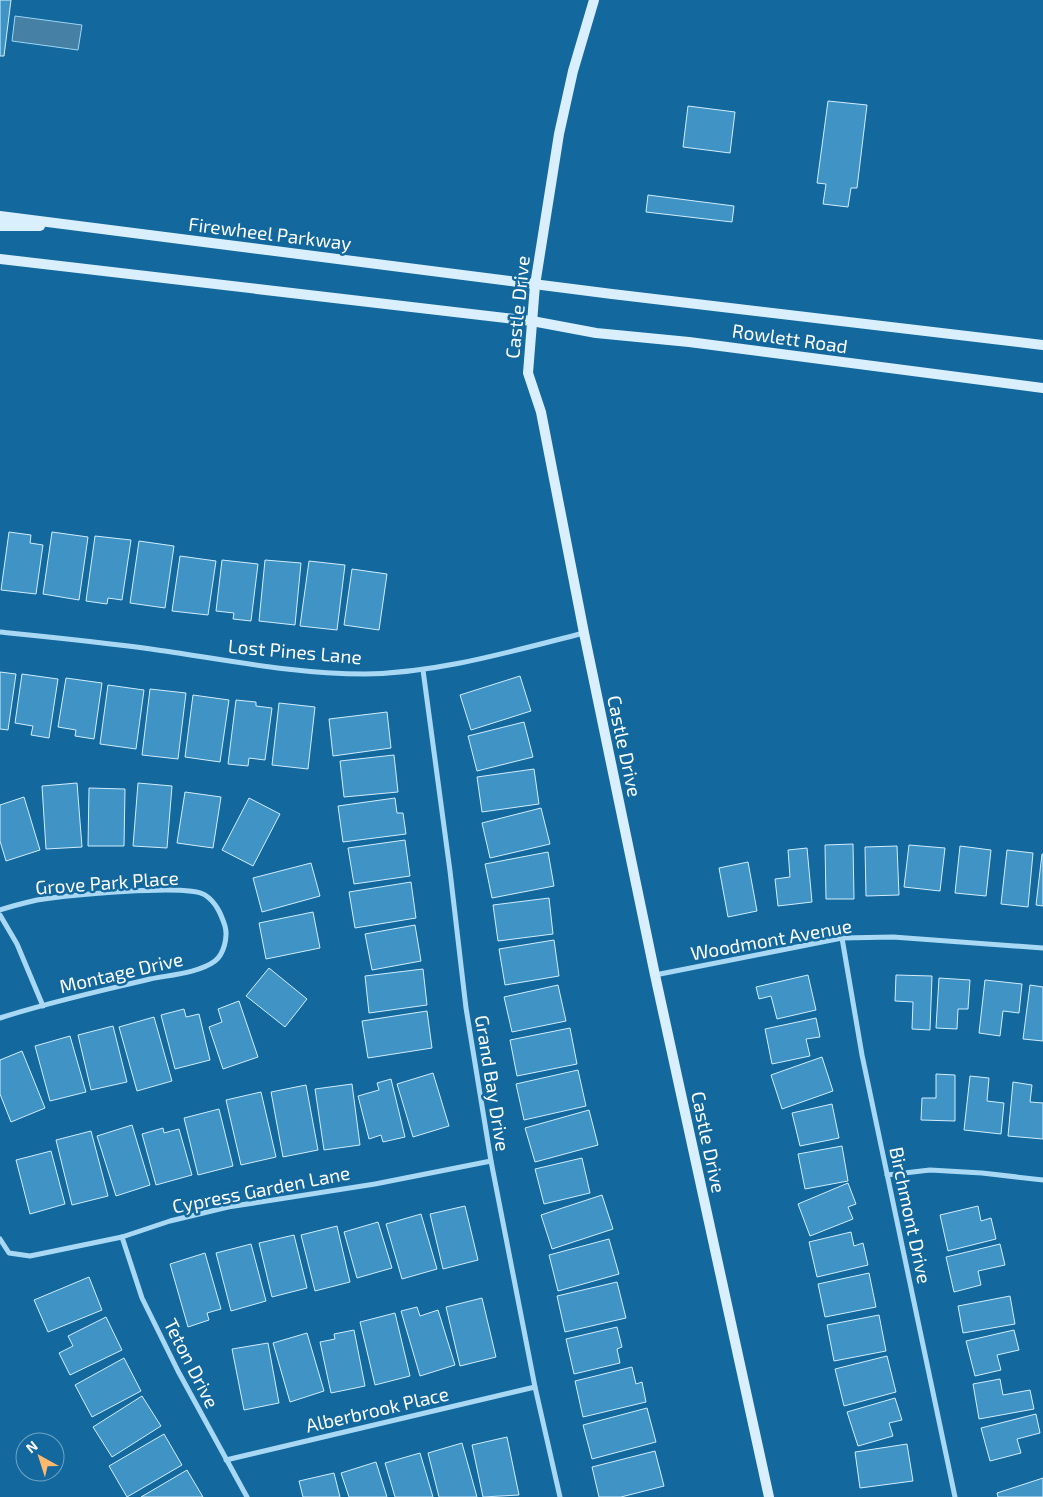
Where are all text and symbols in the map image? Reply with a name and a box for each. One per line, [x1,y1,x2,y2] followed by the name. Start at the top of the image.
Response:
[187,212,353,254] street label: Firewheel Parkway
[500,254,534,360] street label: Castle Drive
[731,319,849,357] street label: Rowlett Road
[227,634,363,668] street label: Lost Pines Lane
[603,693,647,799] street label: Castle Drive
[34,866,180,898] street label: Grove Park Place
[689,913,853,965] street label: Woodmont Avenue
[57,947,185,997] street label: Montage Drive
[471,1013,515,1153] street label: Grand Bay Drive
[687,1089,731,1195] street label: Castle Drive
[885,1144,937,1286] street label: Birchmont Drive
[170,1160,352,1218] street label: Cypress Garden Lane
[160,1314,224,1412] street label: Teton Drive
[303,1381,451,1437] street label: Alberbrook Place
[15,1432,65,1482] north arrow
[22,1437,41,1456] text: N

